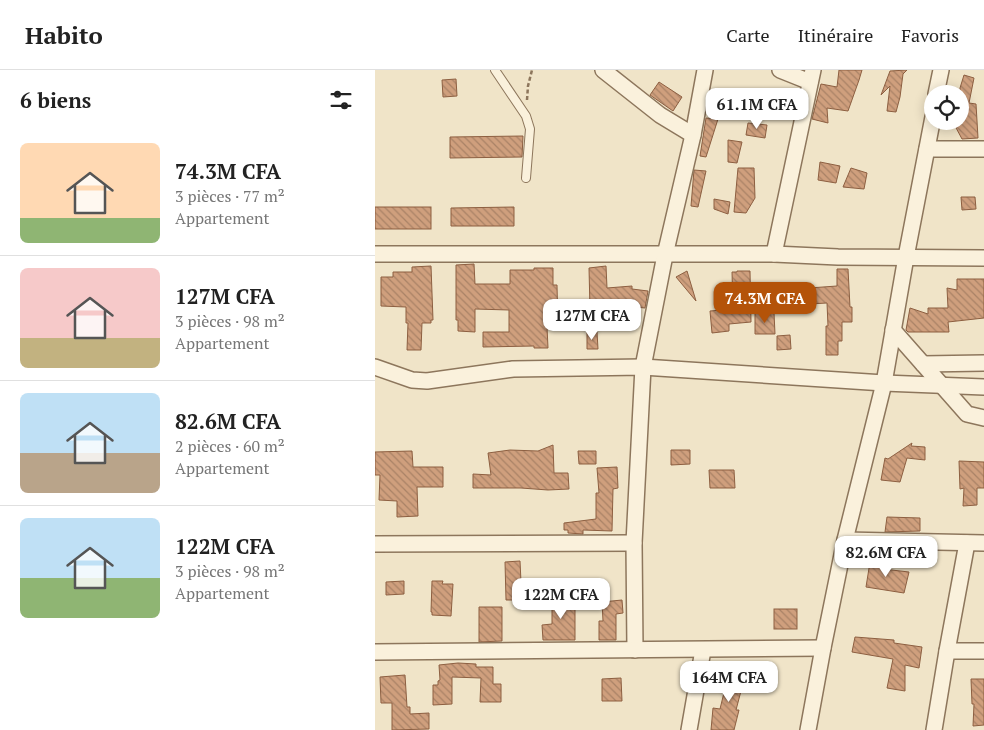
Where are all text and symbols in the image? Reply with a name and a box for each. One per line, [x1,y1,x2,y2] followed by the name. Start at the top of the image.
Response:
[25,19,103,51] text: Habito
[726,23,770,47] text: Carte
[798,23,873,47] text: Itinéraire
[901,23,959,47] text: Favoris
[924,85,969,130] map controls
[924,85,969,130] button: locate
[20,86,91,114] text: 6 biens
[327,86,355,114] icon: filters
[700,88,814,130] pin: 61.1M CFA
[717,93,797,115] text: 61.1M CFA
[175,157,281,185] text: 74.3M CFA
[60,163,120,223] icon: home
[175,185,285,207] text: 3 pièces · 77 m²
[175,207,270,229] text: Appartement
[175,282,275,310] text: 127M CFA
[708,282,822,324] pin: 74.3M CFA
[725,287,805,309] text: 74.3M CFA
[60,288,120,348] icon: home
[540,298,644,341] pin: 127M CFA
[554,304,630,326] text: 127M CFA
[175,310,285,332] text: 3 pièces · 98 m²
[175,332,270,354] text: Appartement
[175,407,281,435] text: 82.6M CFA
[60,413,120,473] icon: home
[175,435,285,457] text: 2 pièces · 60 m²
[175,457,270,479] text: Appartement
[175,532,275,560] text: 122M CFA
[829,536,943,578] pin: 82.6M CFA
[60,538,120,598] icon: home
[846,541,926,563] text: 82.6M CFA
[175,560,285,582] text: 3 pièces · 98 m²
[509,578,613,620] pin: 122M CFA
[175,582,270,604] text: Appartement
[523,583,599,605] text: 122M CFA
[677,660,781,703] pin: 164M CFA
[691,666,767,688] text: 164M CFA

